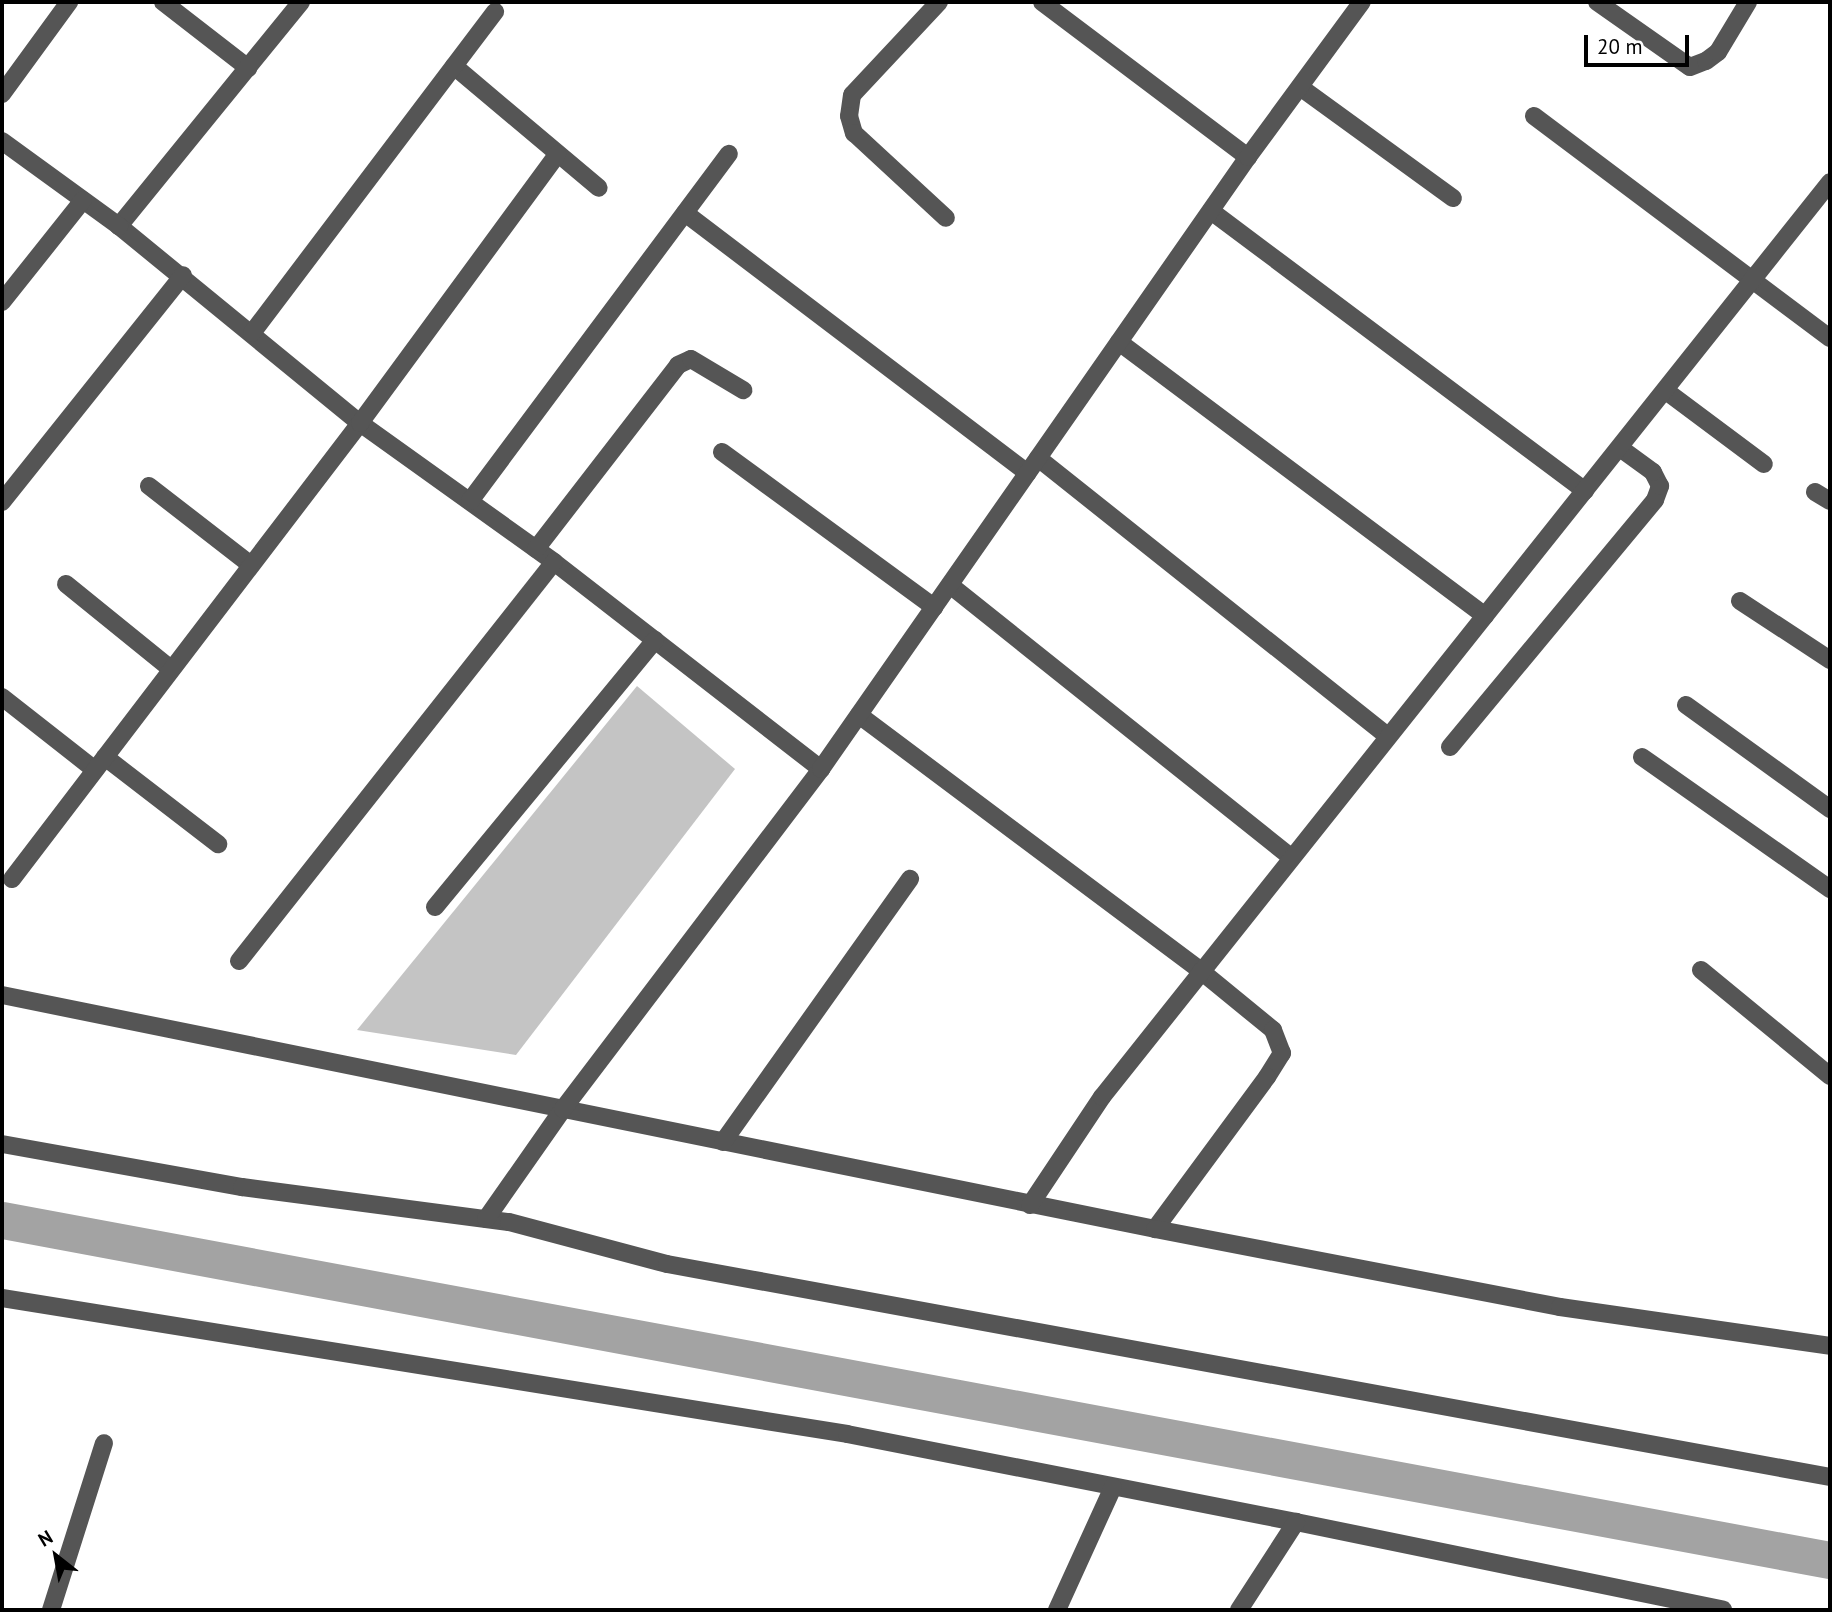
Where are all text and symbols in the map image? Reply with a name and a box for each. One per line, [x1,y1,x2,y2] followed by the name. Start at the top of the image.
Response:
[1587,21,1692,65] scale bar
[1597,33,1643,60] text: 20 m
[21,1521,91,1591] north arrow
[34,1525,57,1552] text: N

